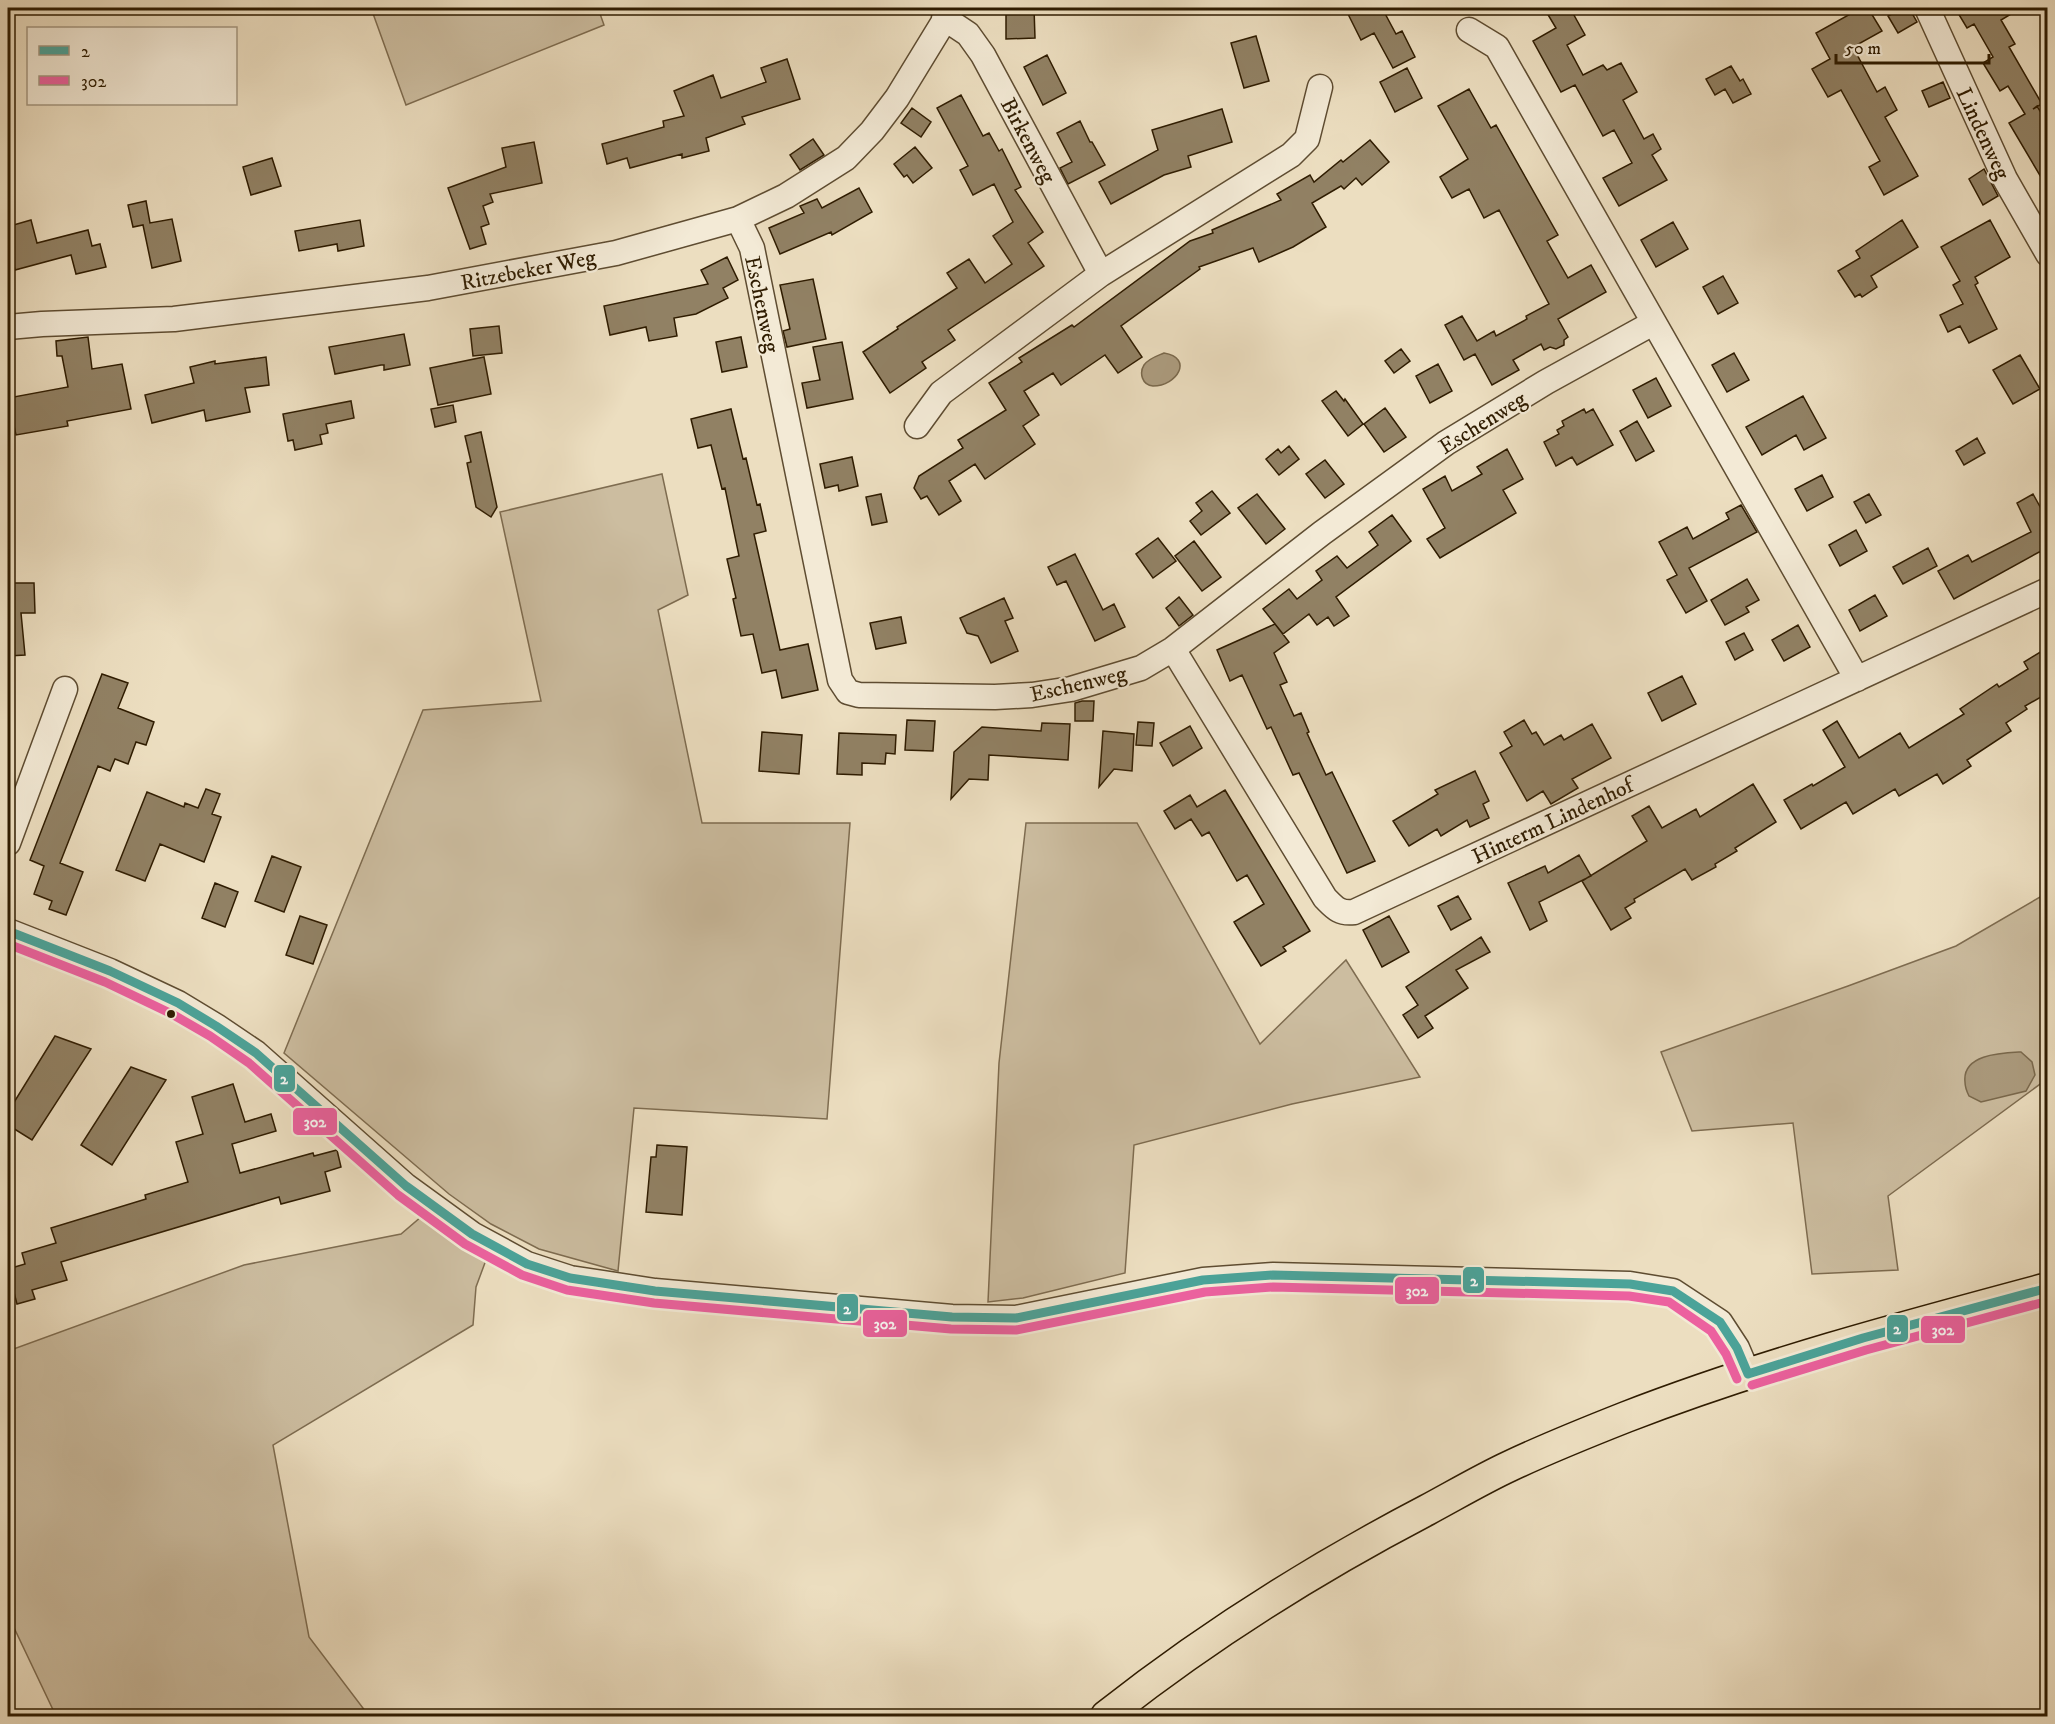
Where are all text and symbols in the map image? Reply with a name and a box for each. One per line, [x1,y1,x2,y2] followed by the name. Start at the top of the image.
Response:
[27,27,237,105] legend
[1836,27,1989,65] scale bar
[1845,38,1881,60] text: 50 m
[81,41,90,63] text: 2
[81,71,106,93] text: 302
[1950,83,2016,184] street label: Lindenweg
[994,93,1061,188] street label: Birkenweg
[458,244,598,297] street label: Ritzebeker Weg
[738,253,785,355] street label: Eschenweg
[1434,386,1532,461] street label: Eschenweg
[1027,660,1130,709] street label: Eschenweg
[1468,771,1641,871] street label: Hinterm Lindenhof
[165,1008,177,1020] unlabelled marker
[273,1064,296,1093] line badge: 2
[280,1069,289,1089] text: 2
[292,1107,338,1136] line badge: 302
[304,1112,327,1132] text: 302
[1462,1266,1485,1294] line badge: 2
[1470,1271,1479,1291] text: 2
[1394,1276,1440,1305] line badge: 302
[1406,1281,1429,1301] text: 302
[836,1293,859,1322] line badge: 2
[843,1299,852,1319] text: 2
[862,1309,908,1338] line badge: 302
[874,1314,897,1334] text: 302
[1886,1314,1909,1343] line badge: 2
[1920,1315,1966,1344] line badge: 302
[1893,1319,1902,1339] text: 2
[1932,1320,1955,1340] text: 302

